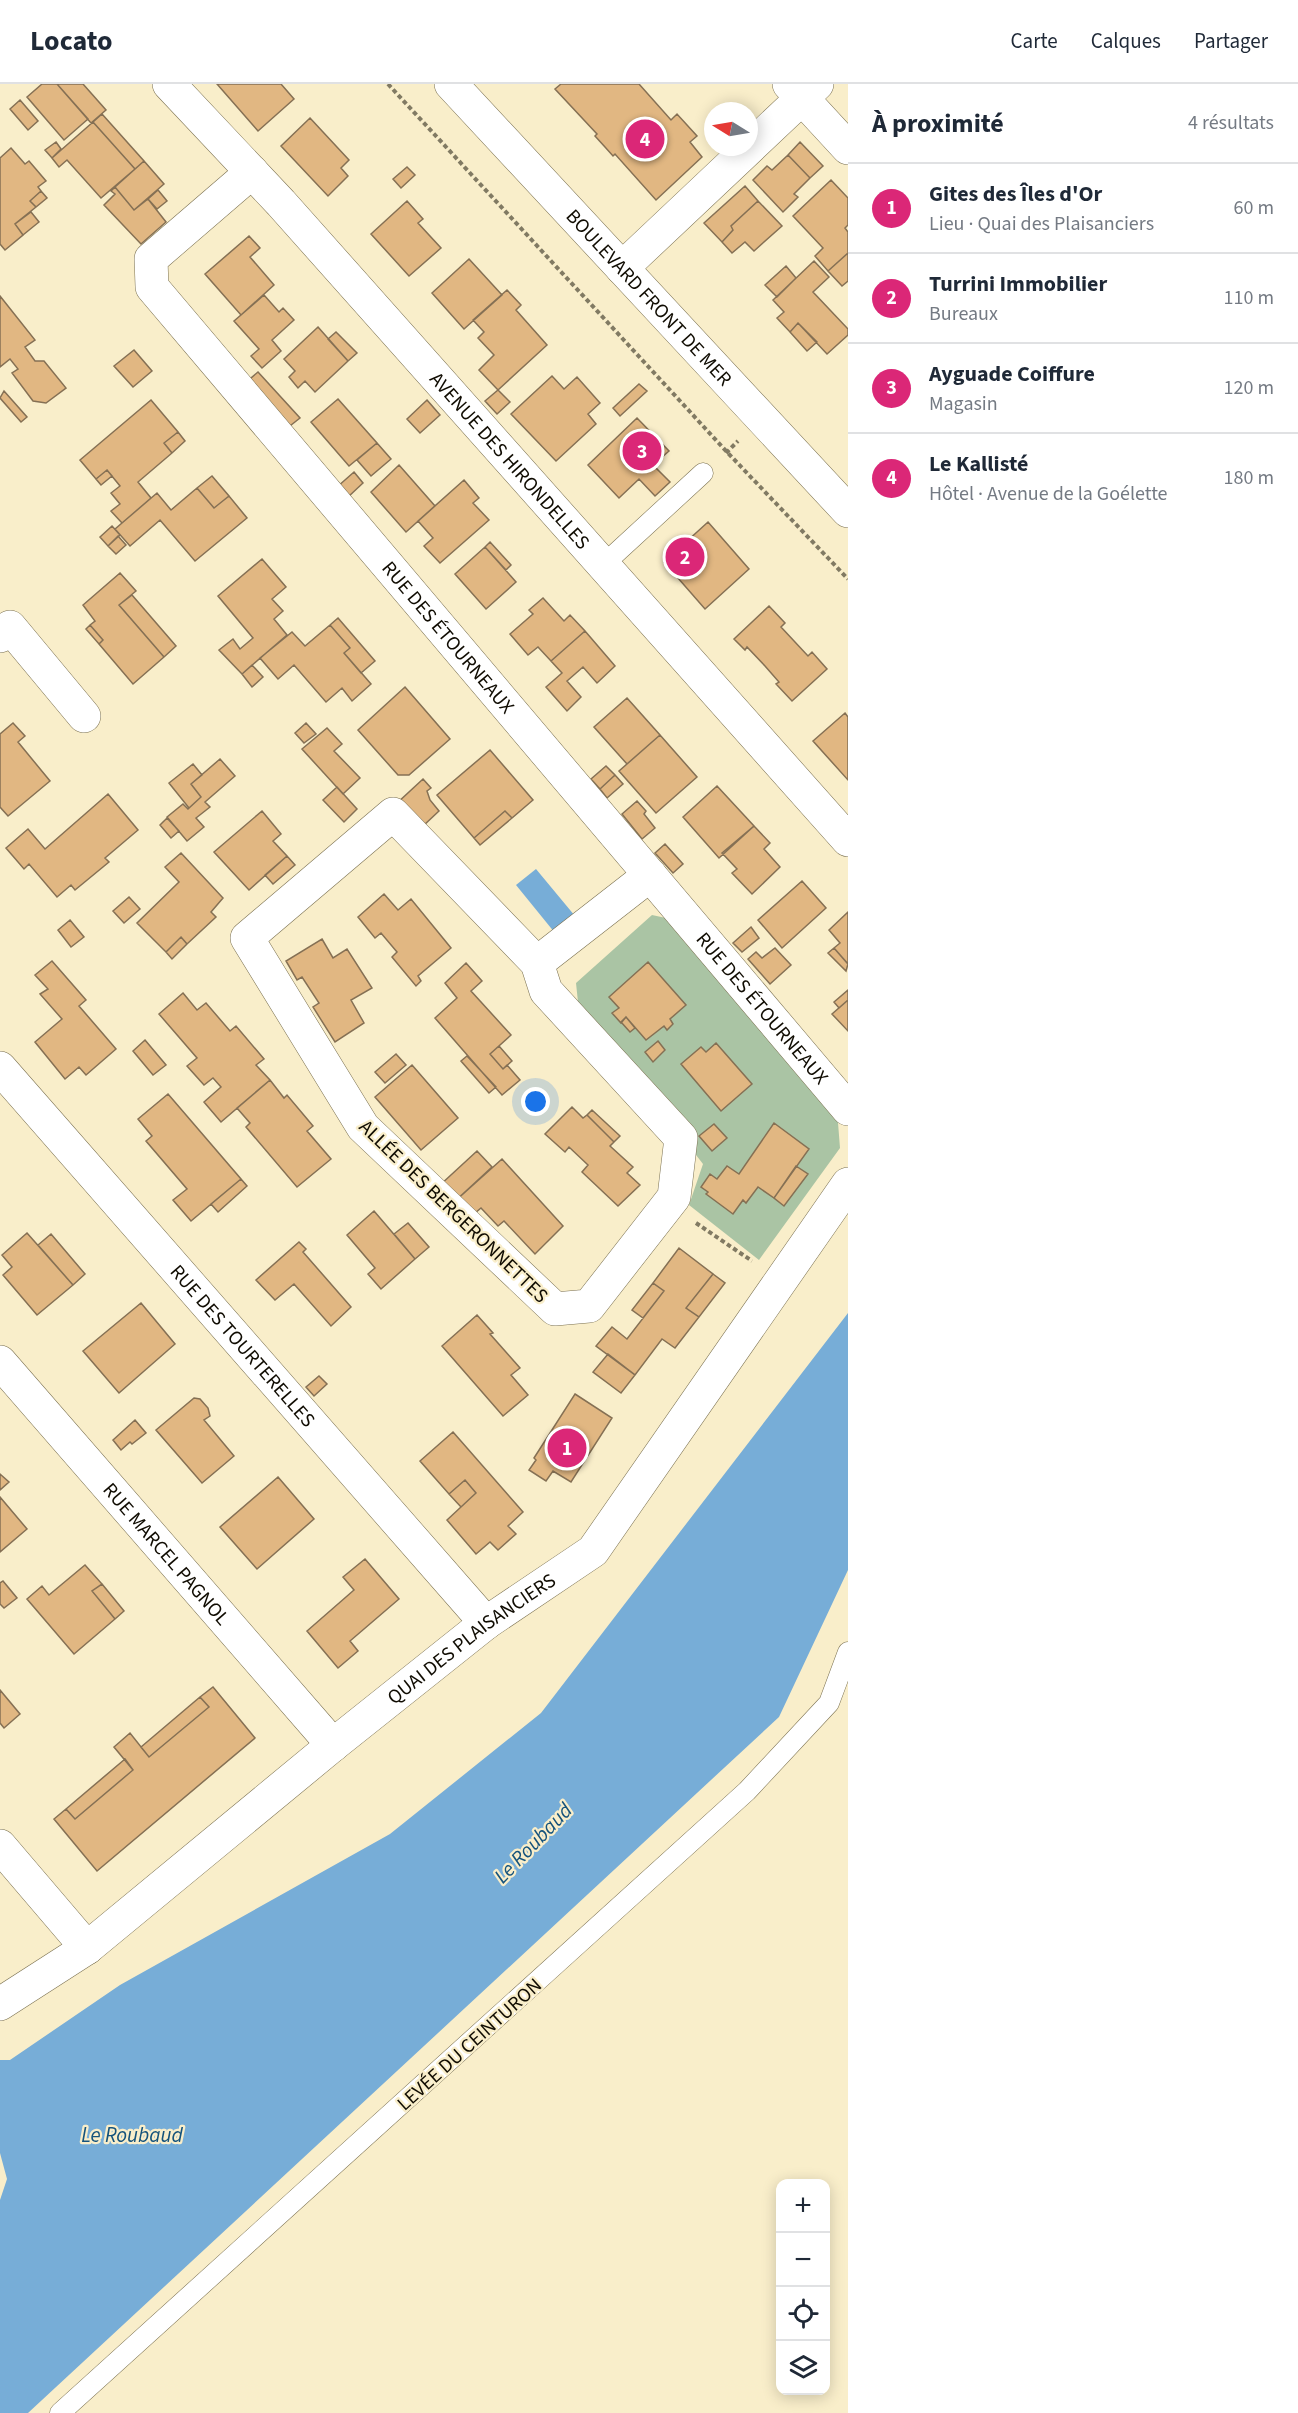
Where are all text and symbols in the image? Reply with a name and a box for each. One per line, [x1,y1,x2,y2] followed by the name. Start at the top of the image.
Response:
[30,21,112,61] text: Locato
[1011,26,1058,56] text: Carte
[1091,26,1161,56] text: Calques
[1194,26,1268,56] text: Partager
[704,102,758,156] north arrow
[872,105,1004,142] text: À proximité
[1188,109,1274,137] text: 4 résultats
[626,116,664,162] pin: 4
[929,178,1102,210] text: Gites des Îles d'Or
[886,194,897,222] text: 1
[1234,194,1274,222] text: 60 m
[559,203,738,392] street label: BOULEVARD FRONT DE MER
[929,210,1154,238] text: Lieu · Quai des Plaisanciers
[929,268,1107,300] text: Turrini Immobilier
[886,284,897,312] text: 2
[1224,284,1274,312] text: 110 m
[929,300,998,328] text: Bureaux
[929,358,1095,390] text: Ayguade Coiffure
[423,366,596,556] street label: AVENUE DES HIRONDELLES
[886,374,897,402] text: 3
[1224,374,1274,402] text: 120 m
[929,390,998,418] text: Magasin
[622,428,662,473] pin: 3
[929,448,1028,480] text: Le Kallisté
[886,464,897,492] text: 4
[1224,464,1274,492] text: 180 m
[929,480,1168,508] text: Hôtel · Avenue de la Goélette
[666,534,704,580] pin: 2
[375,555,520,720] street label: RUE DES ÉTOURNEAUX
[689,926,834,1091] street label: RUE DES ÉTOURNEAUX
[521,1087,550,1116] your location
[353,1114,554,1310] street label: ALLÉE DES BERGERONNETTES
[163,1259,321,1434] street label: RUE DES TOURTERELLES
[548,1426,586,1470] pin: 1
[96,1477,236,1632] street label: RUE MARCEL PAGNOL
[382,1567,562,1712] street label: QUAI DES PLAISANCIERS
[487,1795,580,1890] water label: Le Roubaud
[391,1972,548,2117] street label: LEVÉE DU CEINTURON
[81,2120,184,2150] water label: Le Roubaud
[776,2179,830,2395] map controls
[776,2179,830,2233] button: +
[776,2233,830,2287] button: −
[776,2287,830,2341] button: locate
[776,2341,830,2395] button: layers

